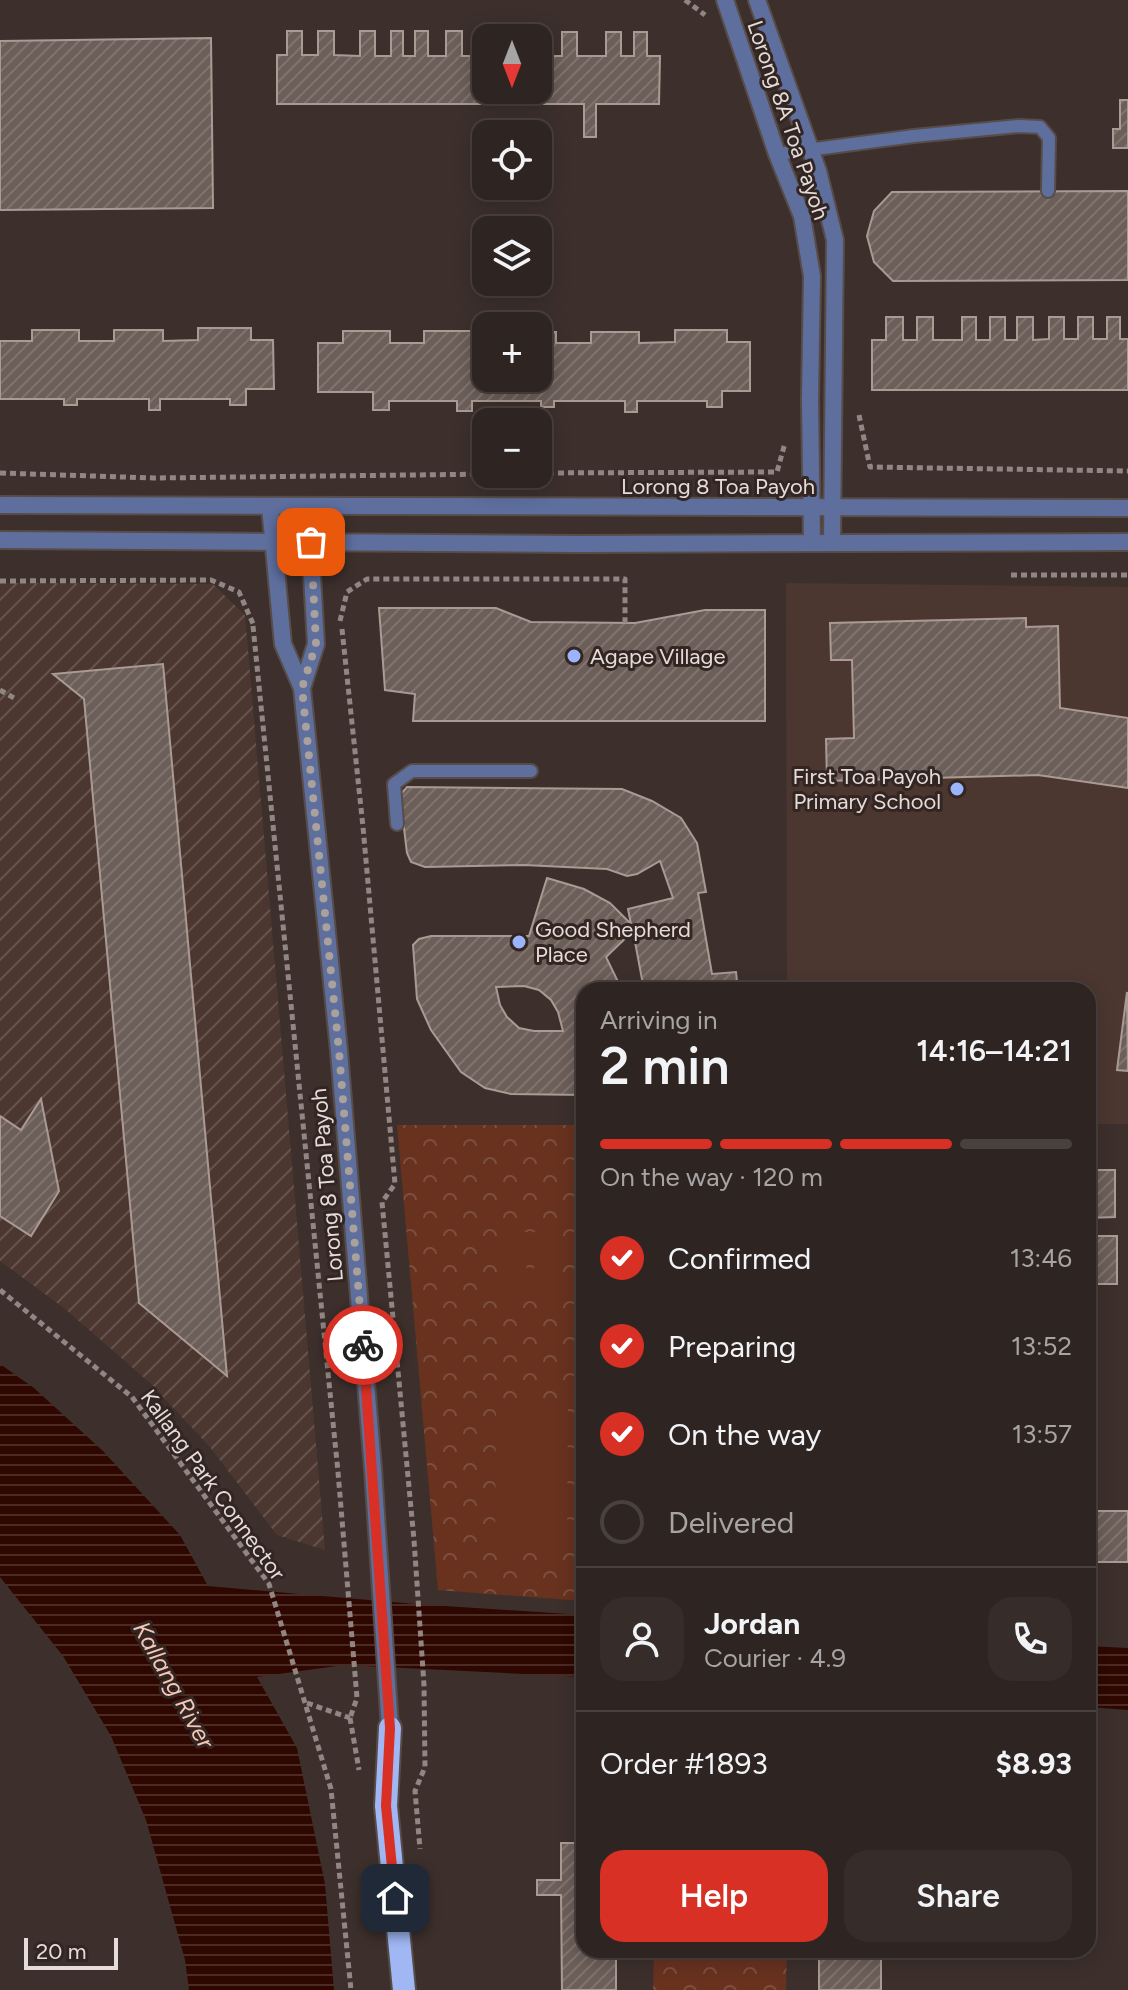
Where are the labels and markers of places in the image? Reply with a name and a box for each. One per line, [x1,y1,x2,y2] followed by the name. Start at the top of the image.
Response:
[277,508,345,576] pin
[590,643,726,670] place label: Agape Village
[565,647,583,665] marker: Agape Village
[792,763,941,815] place label: First Toa Payoh Primary School
[948,780,966,798] marker: First Toa Payoh Primary School
[535,916,691,968] place label: Good Shepherd Place
[510,933,528,951] marker: Good Shepherd Place
[361,1864,429,1932] pin

